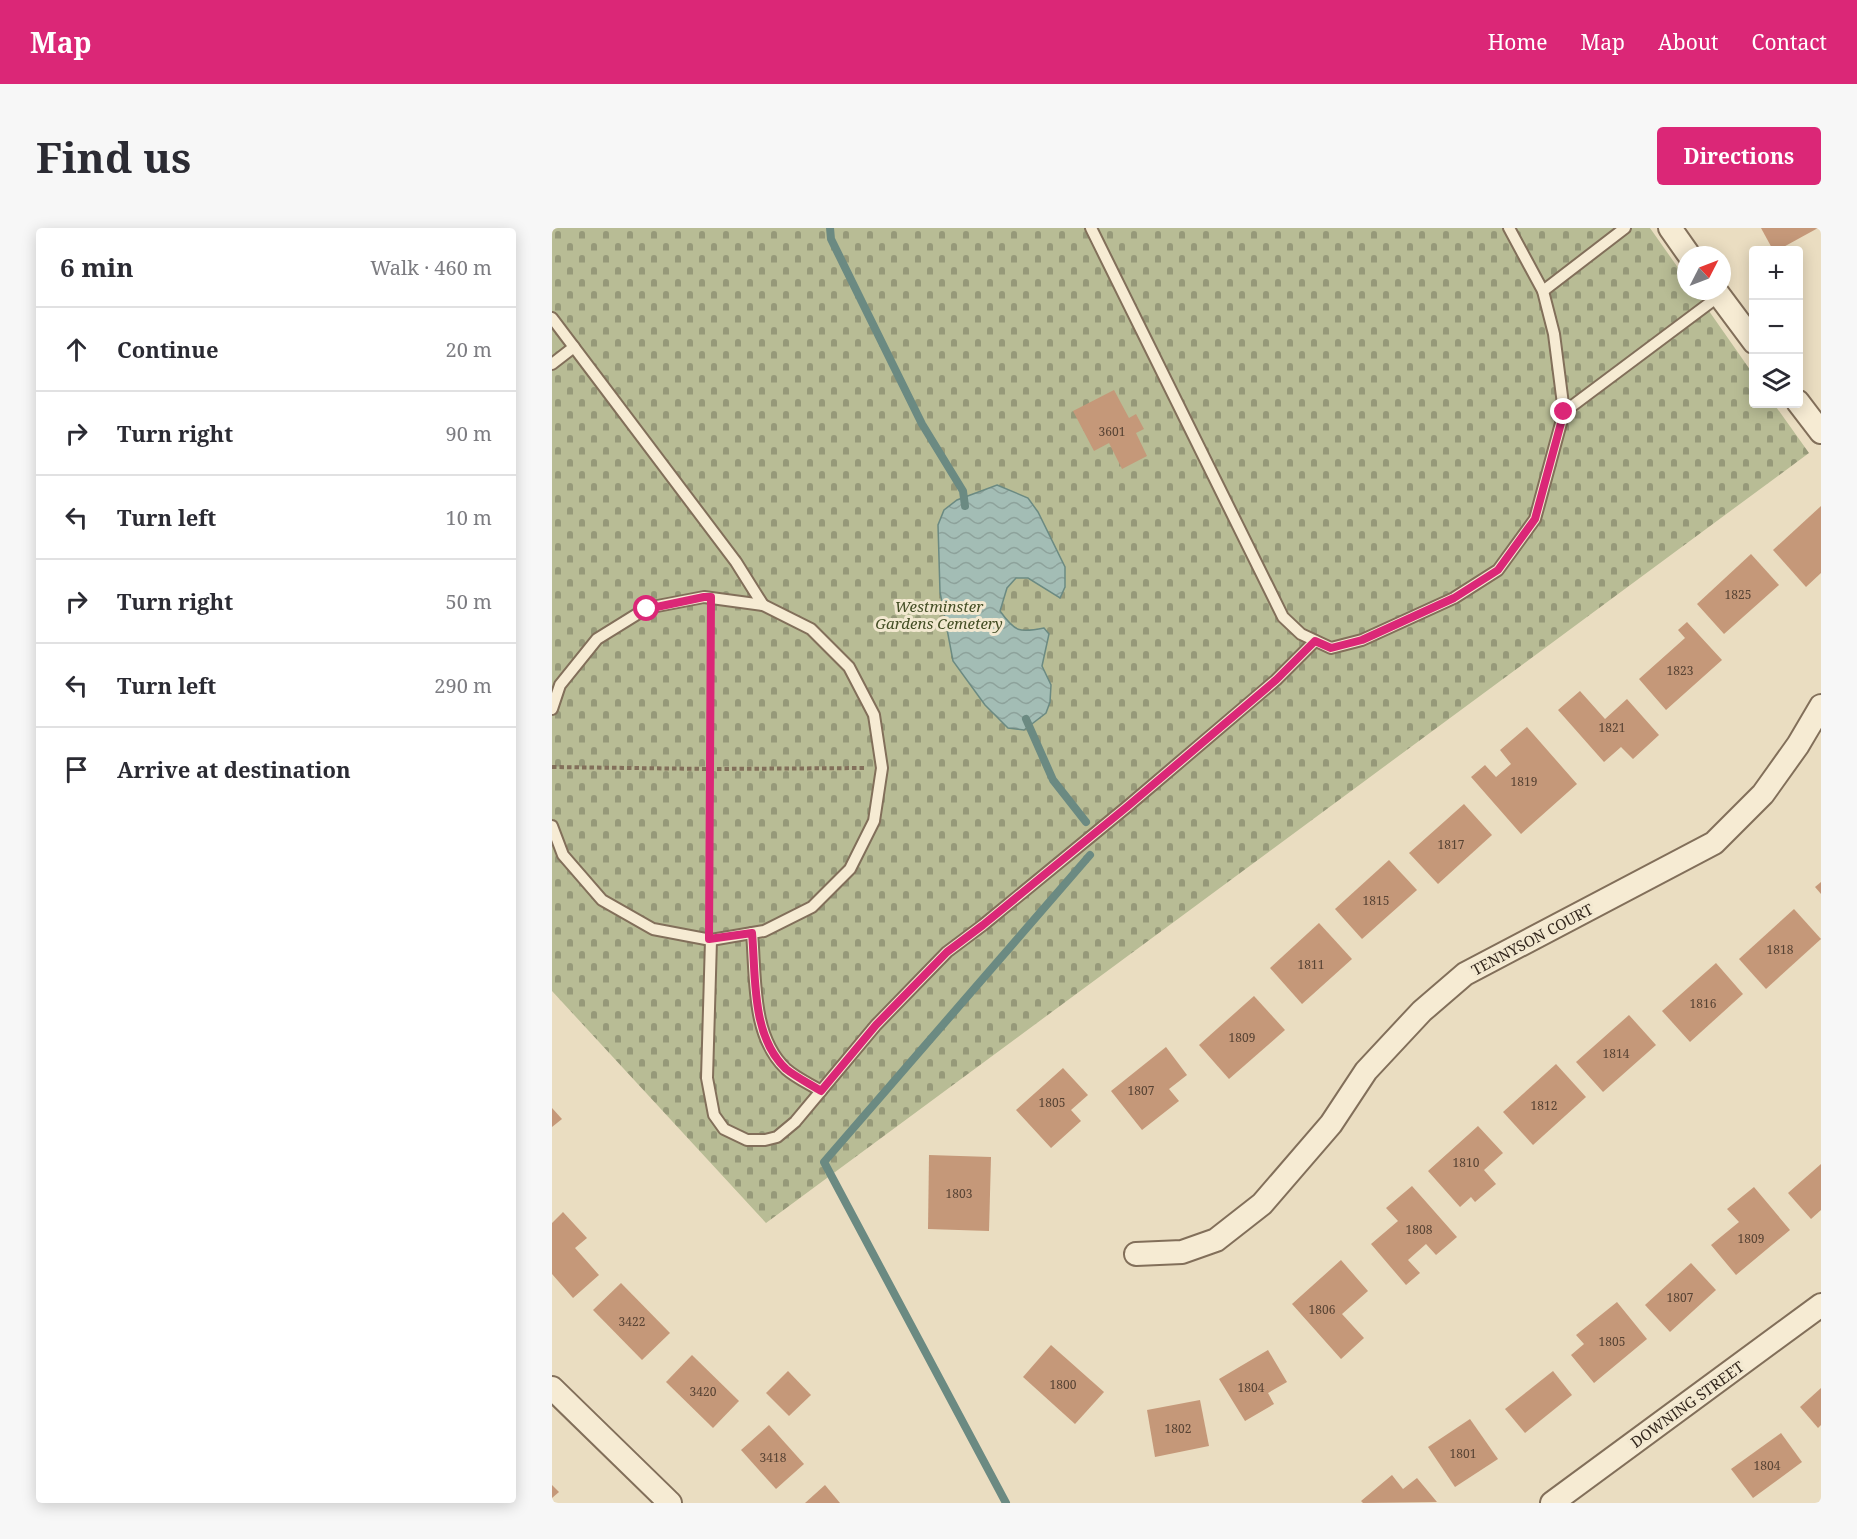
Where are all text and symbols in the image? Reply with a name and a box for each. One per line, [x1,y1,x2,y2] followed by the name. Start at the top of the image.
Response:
[30,23,92,61] text: Map
[1488,28,1548,56] text: Home
[1581,28,1625,56] text: Map
[1658,28,1719,56] text: About
[1752,28,1827,56] text: Contact
[1657,127,1821,185] button: Directions
[36,128,191,185] text: Find us
[1677,246,1731,300] north arrow
[1749,246,1803,408] map controls
[1749,246,1803,300] button: +
[60,249,134,285] text: 6 min
[370,254,492,281] text: Walk · 460 m
[1749,300,1803,354] button: −
[60,333,93,366] icon: ahead
[117,334,219,364] text: Continue
[446,336,492,363] text: 20 m
[1749,354,1803,408] button: layers
[1550,398,1576,424] route end
[60,417,93,450] icon: right
[117,418,233,448] text: Turn right
[446,420,492,447] text: 90 m
[1099,423,1125,440] house number: 3601
[60,501,93,534] icon: left
[117,502,216,532] text: Turn left
[446,504,492,531] text: 10 m
[60,585,93,618] icon: right
[117,586,233,616] text: Turn right
[1725,586,1751,603] house number: 1825
[446,588,492,615] text: 50 m
[633,595,659,621] route start
[875,596,1003,633] park label: Westminster Gardens Cemetery
[1667,662,1694,679] house number: 1823
[60,669,93,702] icon: left
[117,670,216,700] text: Turn left
[434,672,492,699] text: 290 m
[1599,719,1625,736] house number: 1821
[60,753,93,786] icon: arrive
[117,754,351,784] text: Arrive at destination
[1511,773,1537,790] house number: 1819
[1438,836,1465,853] house number: 1817
[1363,892,1389,909] house number: 1815
[1468,898,1596,980] street label: TENNYSON COURT
[1767,941,1794,958] house number: 1818
[1298,956,1324,973] house number: 1811
[1690,995,1717,1012] house number: 1816
[1229,1029,1255,1046] house number: 1809
[1603,1045,1630,1062] house number: 1814
[1128,1082,1155,1099] house number: 1807
[1039,1094,1065,1111] house number: 1805
[1531,1097,1557,1114] house number: 1812
[1453,1154,1480,1171] house number: 1810
[946,1185,973,1202] house number: 1803
[1406,1221,1433,1238] house number: 1808
[1738,1230,1764,1247] house number: 1809
[1667,1289,1694,1306] house number: 1807
[1309,1301,1336,1318] house number: 1806
[619,1313,645,1330] house number: 3422
[1599,1333,1625,1350] house number: 1805
[1626,1356,1748,1452] street label: DOWNING STREET
[1050,1376,1077,1393] house number: 1800
[1238,1379,1265,1396] house number: 1804
[690,1383,717,1400] house number: 3420
[1165,1420,1191,1437] house number: 1802
[1450,1445,1476,1462] house number: 1801
[760,1449,787,1466] house number: 3418
[1754,1457,1781,1474] house number: 1804

